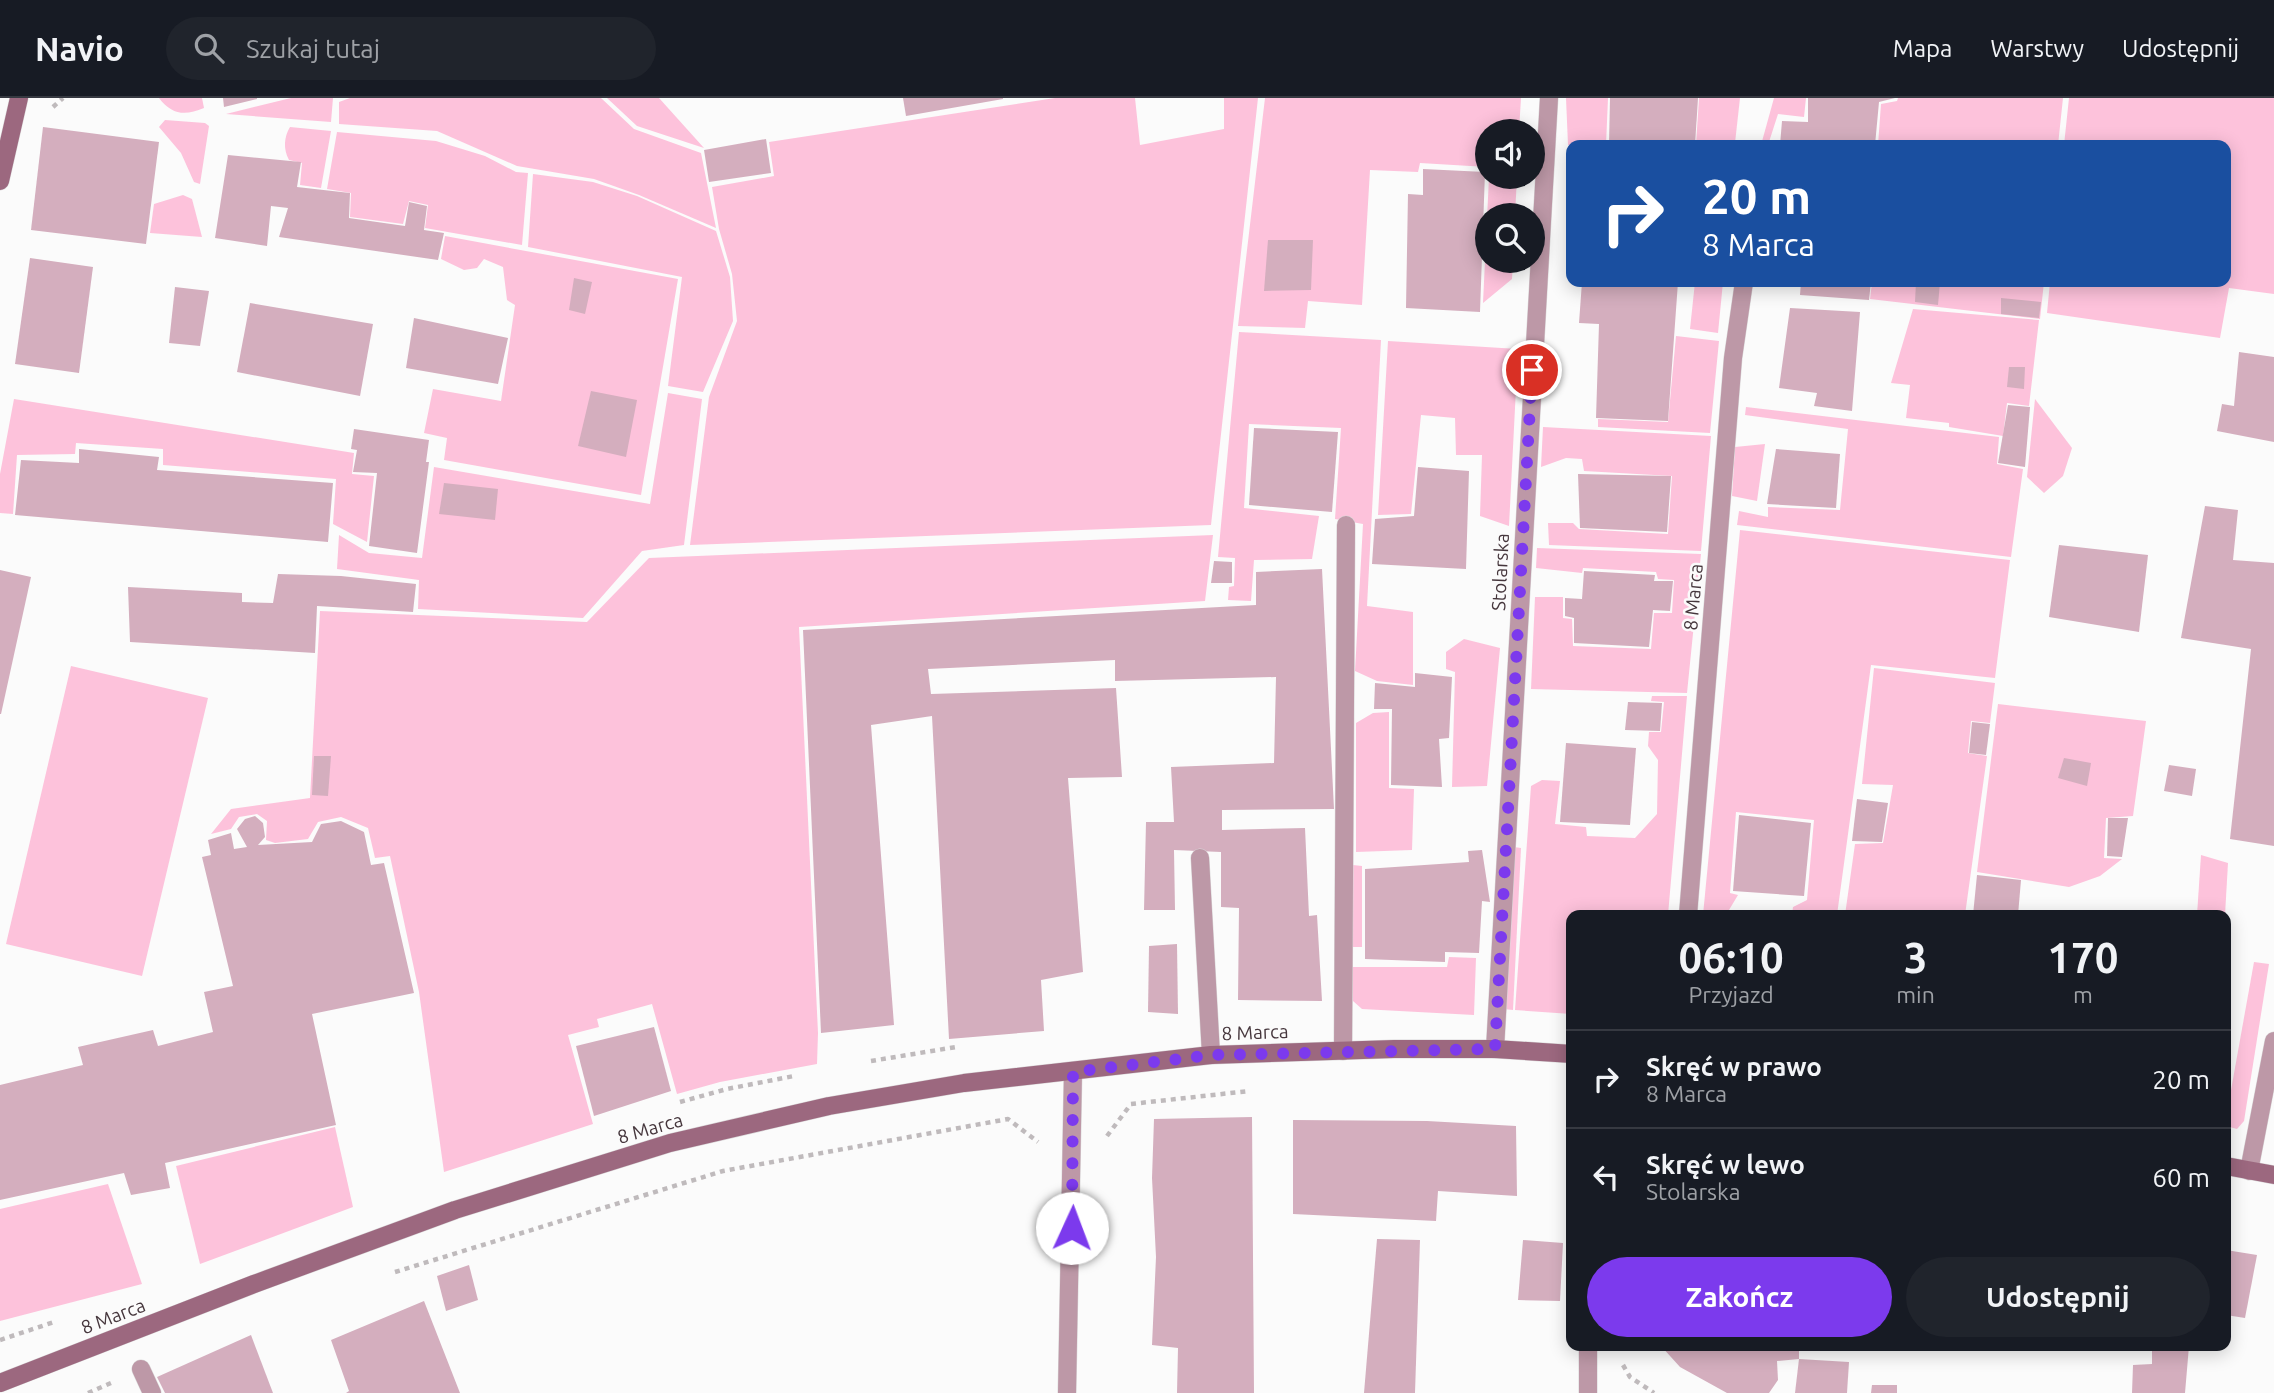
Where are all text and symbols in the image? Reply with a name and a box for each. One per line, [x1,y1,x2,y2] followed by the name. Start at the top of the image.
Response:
[166,17,656,80] search box
[190,29,228,67] icon: search
[35,30,124,67] text: Navio
[246,34,380,63] text: Szukaj tutaj
[1893,35,1952,62] text: Mapa
[1990,35,2084,62] text: Warstwy
[2122,35,2239,62] text: Udostępnij
[1475,119,1545,273] map controls
[1475,119,1545,189] button: sound
[1587,168,1678,259] icon: right
[1702,168,1811,223] text: 20 m
[1475,203,1545,273] button: search
[1702,226,1815,262] text: 8 Marca
[1502,340,1562,400] pin
[1513,351,1551,389] icon: arrive
[1487,532,1513,612] street label: Stolarska
[1679,563,1707,631] street label: 8 Marca
[1679,934,1784,981] text: 06:10
[1904,934,1927,981] text: 3
[2047,934,2118,981] text: 170
[1688,982,1774,1007] text: Przyjazd
[1896,982,1935,1007] text: min
[2073,982,2093,1007] text: m
[1221,1020,1289,1044] street label: 8 Marca
[1646,1052,1822,1081] text: Skręć w prawo
[1587,1060,1625,1098] icon: right
[2152,1065,2210,1094] text: 20 m
[1646,1081,1727,1106] text: 8 Marca
[615,1108,685,1148] street label: 8 Marca
[1646,1150,1805,1179] text: Skręć w lewo
[1587,1158,1625,1196] icon: left
[2152,1163,2210,1192] text: 60 m
[1646,1179,1741,1204] text: Stolarska
[1035,1191,1109,1265] position arrow
[1587,1257,1892,1337] button: Zakończ
[1906,1257,2210,1337] button: Udostępnij
[78,1294,148,1338] street label: 8 Marca

